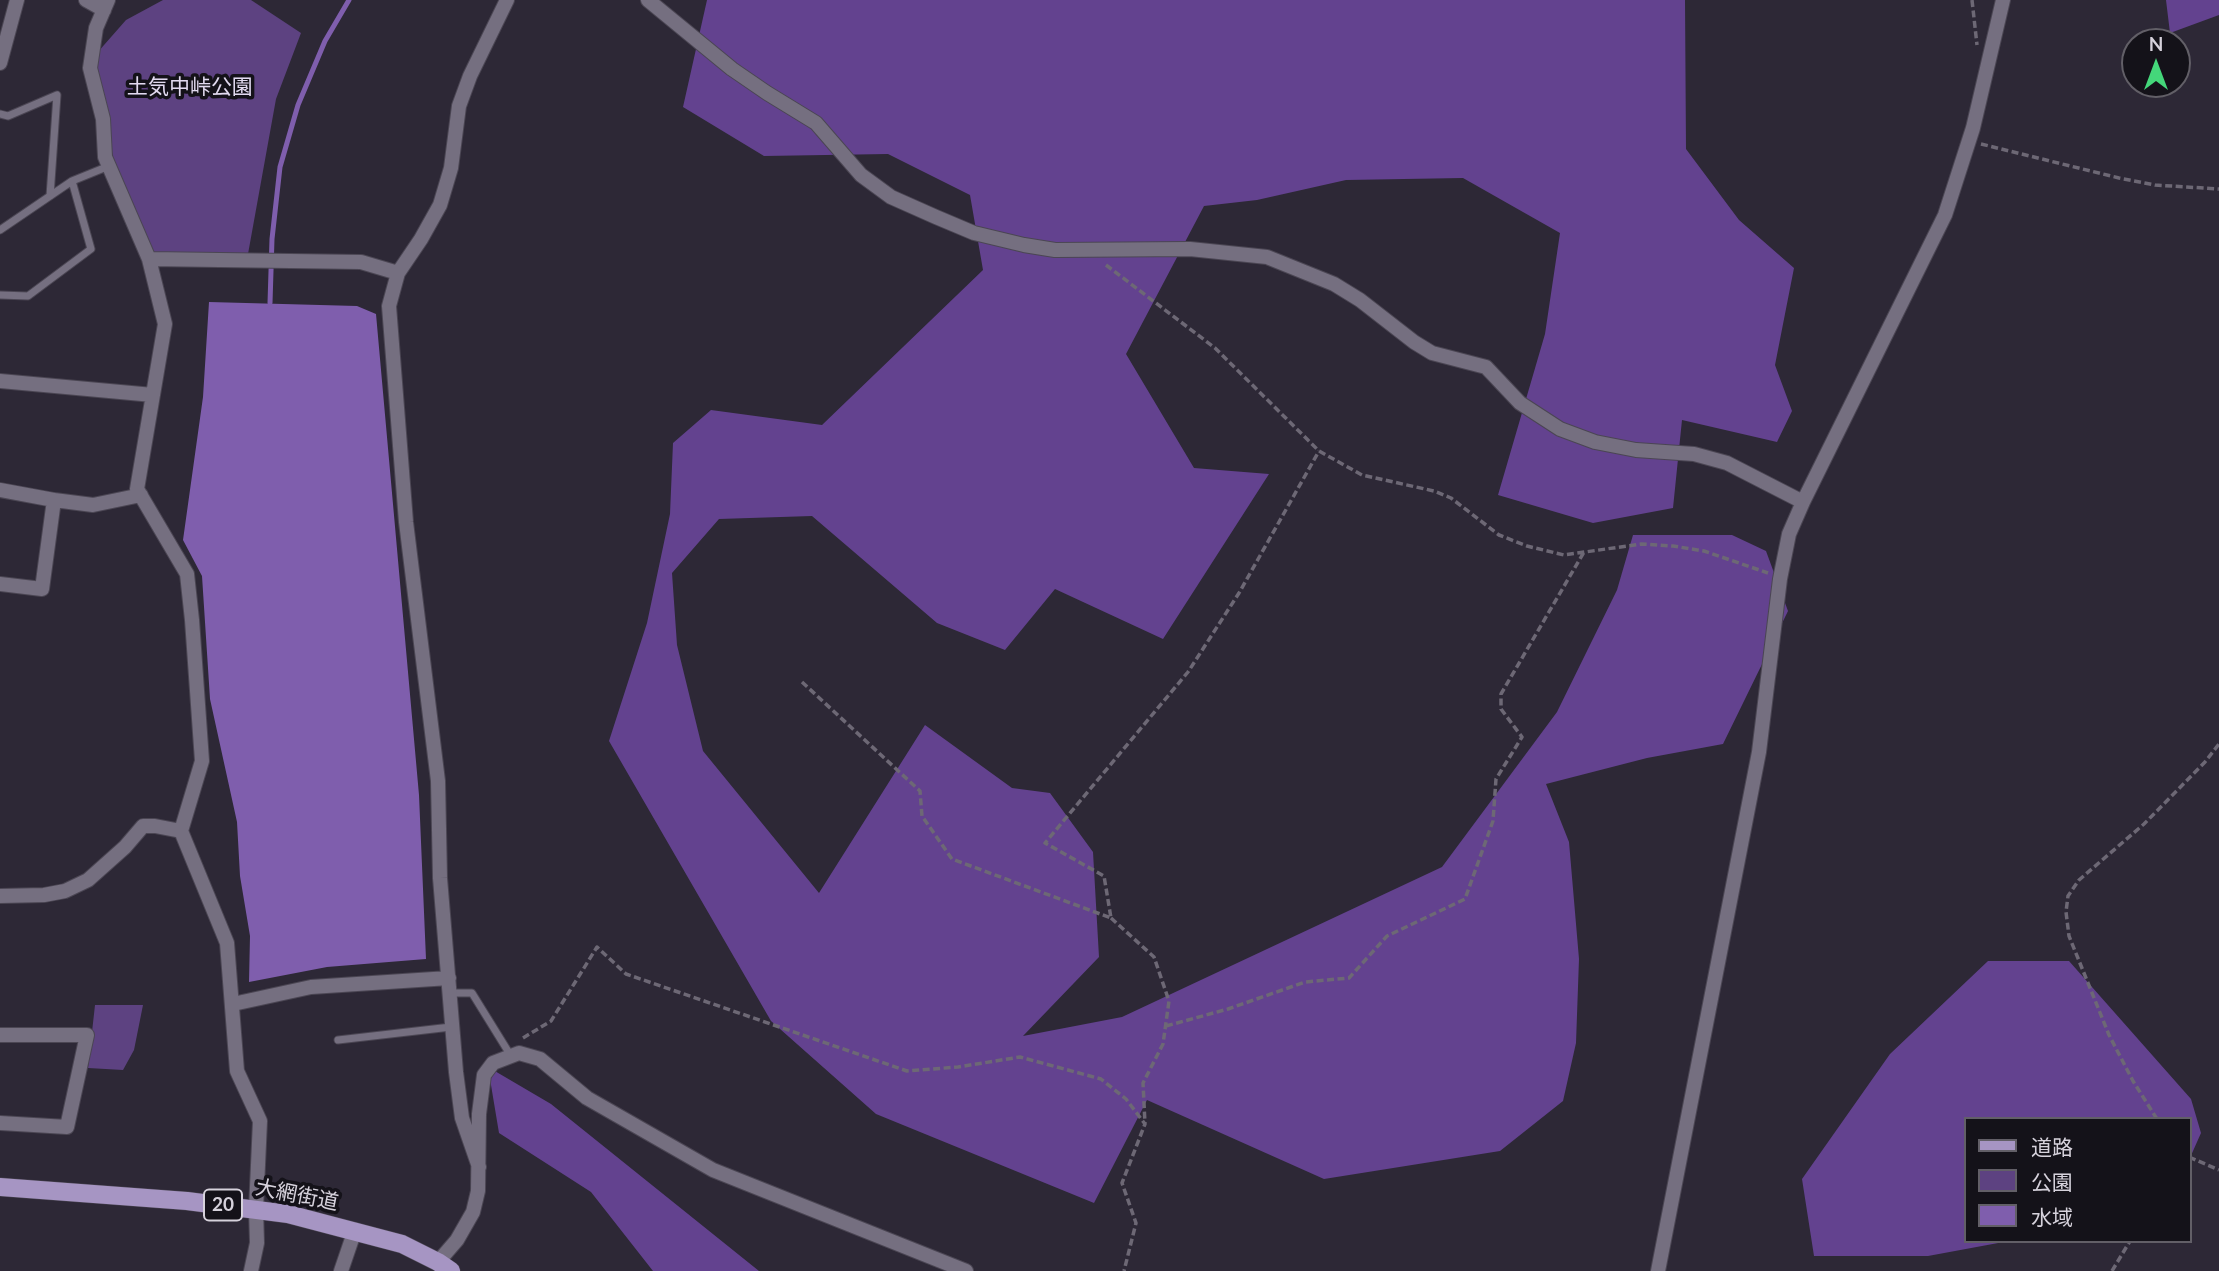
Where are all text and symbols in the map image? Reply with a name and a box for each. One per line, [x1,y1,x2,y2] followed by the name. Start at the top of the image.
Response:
[2121,28,2191,98] north arrow
[2149,32,2163,55] text: N
[127,74,253,100] park label: 土気中峠公園
[1964,1117,2191,1243] legend
[2031,1134,2073,1159] text: 道路
[2031,1169,2073,1194] text: 公園
[253,1175,341,1215] street label: 大網街道
[204,1190,242,1220] road number: 20
[2031,1204,2073,1229] text: 水域

